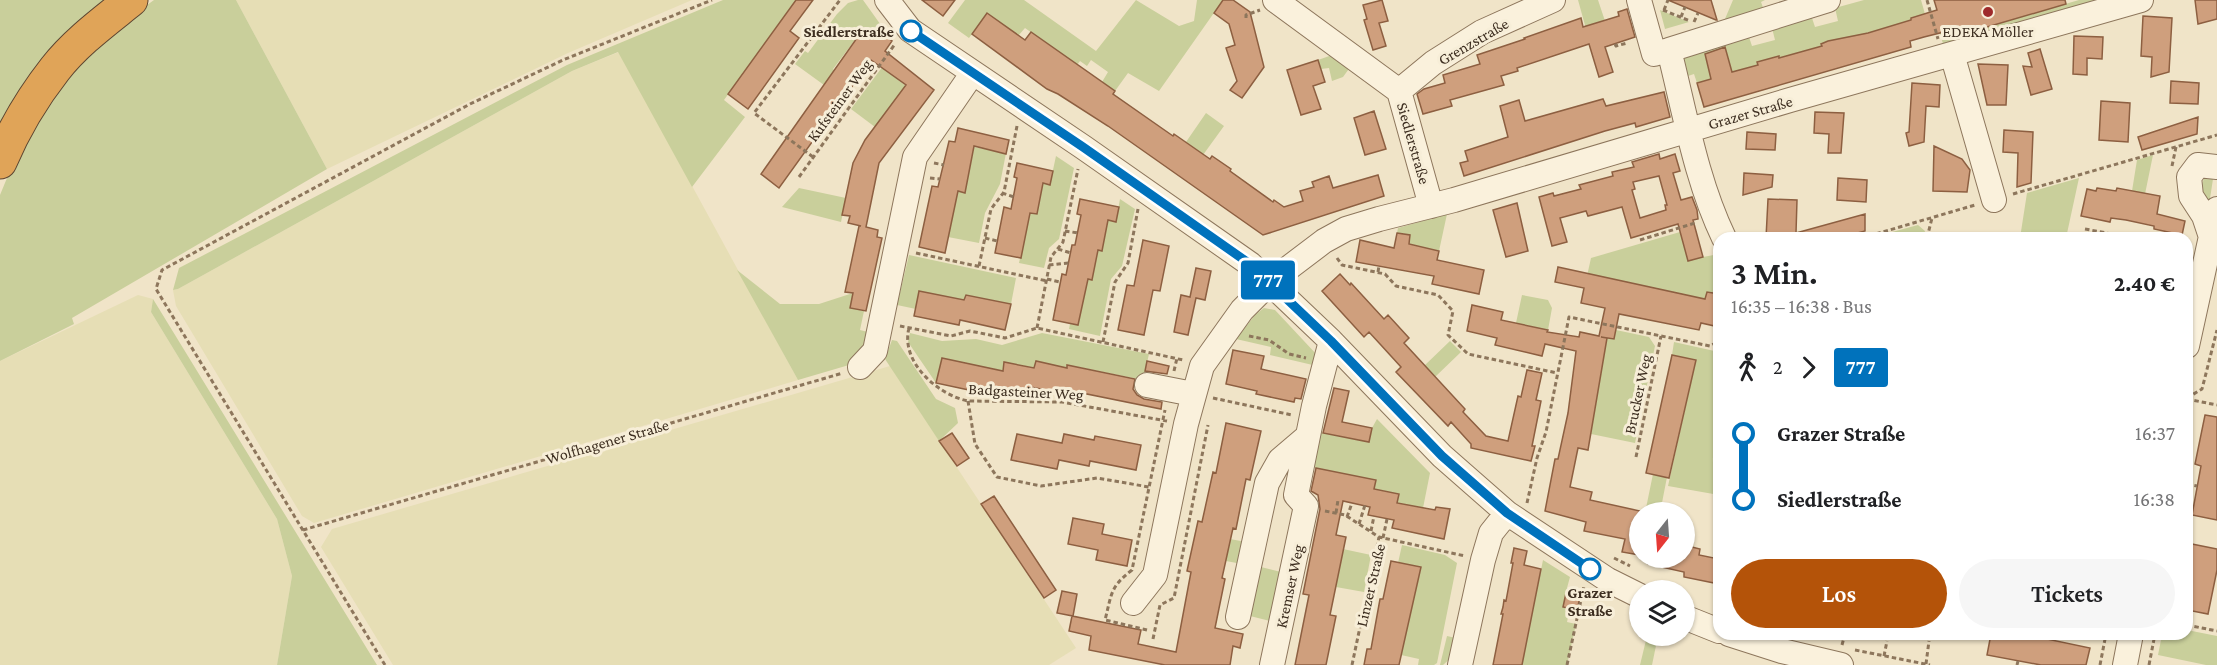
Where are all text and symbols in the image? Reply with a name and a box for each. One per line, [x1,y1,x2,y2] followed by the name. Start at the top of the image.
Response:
[1981,5,1995,19] marker: EDEKA Möller
[1435,15,1511,68] street label: Grenzstraße
[900,20,922,42] marker: Siedlerstraße
[803,23,895,40] place label: Siedlerstraße
[1942,23,2034,40] place label: EDEKA Möller
[804,56,876,145] street label: Kufsteiner Weg
[1706,92,1794,133] street label: Grazer Straße
[1394,100,1433,186] street label: Siedlerstraße
[1731,254,1818,291] text: 3 Min.
[1234,260,1302,300] line badge: 777
[1253,268,1283,292] text: 777
[2114,271,2175,296] text: 2.40 €
[1731,295,1872,317] text: 16:35 – 16:38 · Bus
[1731,351,1764,384] icon: walk
[1792,351,1825,384] icon: forward
[1621,352,1655,436] street label: Brucker Weg
[1846,355,1876,379] text: 777
[1773,356,1783,378] text: 2
[968,380,1084,404] street label: Badgasteiner Weg
[544,416,671,468] street label: Wolfhagener Straße
[1777,421,1905,446] text: Grazer Straße
[2135,422,2175,444] text: 16:37
[1777,487,1902,512] text: Siedlerstraße
[2133,488,2175,510] text: 16:38
[1629,502,1695,568] north arrow
[1629,502,1695,646] map controls
[1272,542,1308,630] street label: Kremser Weg
[1353,542,1388,628] street label: Linzer Straße
[1579,558,1601,580] marker: Grazer Straße
[1731,559,1947,628] button: Los
[1959,559,2175,628] button: Tickets
[1629,580,1695,646] button: layers
[1567,584,1613,619] place label: Grazer Straße

